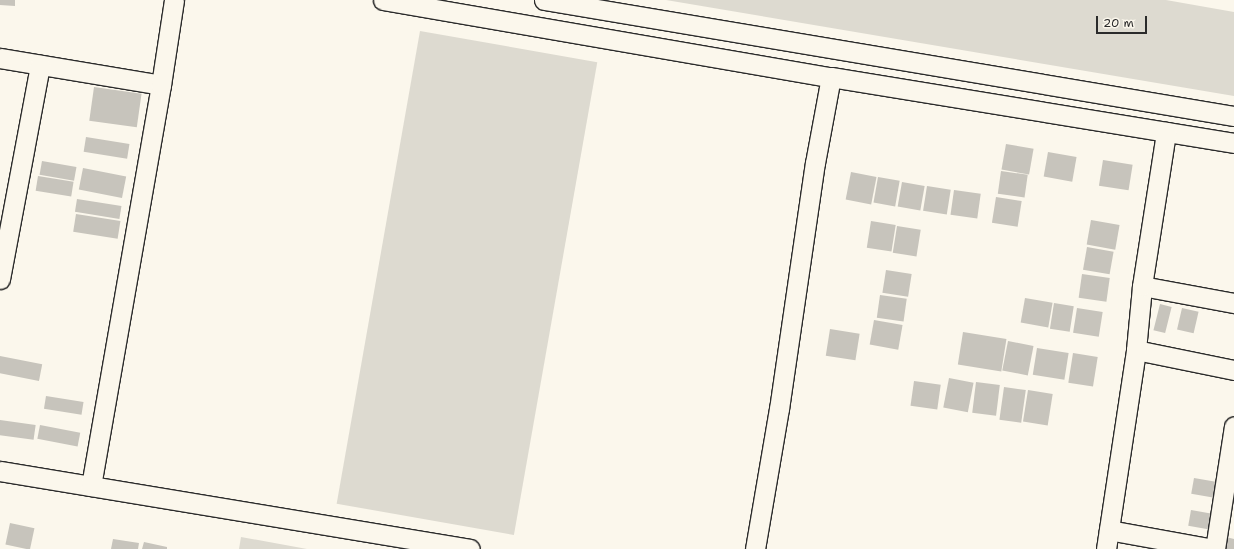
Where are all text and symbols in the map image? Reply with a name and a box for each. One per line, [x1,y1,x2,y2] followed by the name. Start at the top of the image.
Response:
[1098,8,1149,34] scale bar
[1103,15,1134,31] text: 20 m

